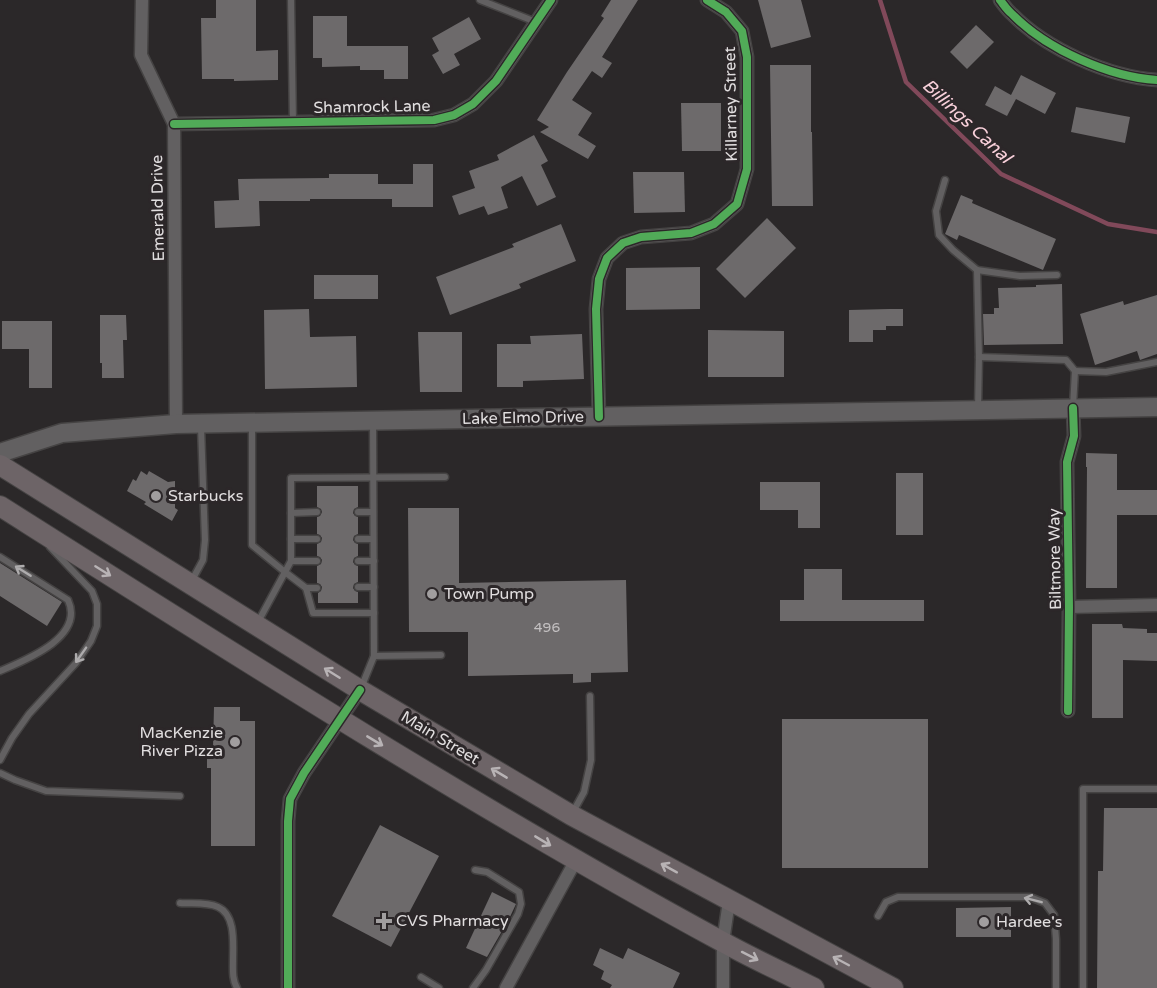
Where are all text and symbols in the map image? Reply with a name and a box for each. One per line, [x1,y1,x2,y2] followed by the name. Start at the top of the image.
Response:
[720,46,742,162] street label: Killarney Street
[918,74,1018,170] water label: Billings Canal
[313,96,431,118] street label: Shamrock Lane
[147,155,169,261] street label: Emerald Drive
[462,407,584,429] street label: Lake Elmo Drive
[168,486,243,506] place label: Starbucks
[149,489,163,503] marker: Starbucks
[1044,508,1066,610] street label: Biltmore Way
[15,565,32,578] one-way arrow
[94,565,111,577] one-way arrow
[444,584,534,604] place label: Town Pump
[425,587,439,601] marker: Town Pump
[534,619,560,636] house number: 496
[75,647,87,663] one-way arrow
[324,666,341,678] one-way arrow
[397,707,483,769] street label: Main Street
[139,723,223,761] place label: MacKenzie River Pizza
[228,735,242,749] marker: MacKenzie River Pizza
[366,735,383,747] one-way arrow
[491,766,508,778] one-way arrow
[534,835,551,847] one-way arrow
[661,862,678,874] one-way arrow
[1024,893,1043,905] one-way arrow
[396,911,509,931] place label: CVS Pharmacy
[996,912,1062,932] place label: Hardee's
[377,914,391,928] marker: CVS Pharmacy
[977,915,991,929] marker: Hardee's
[740,950,758,962] one-way arrow
[833,955,850,967] one-way arrow

